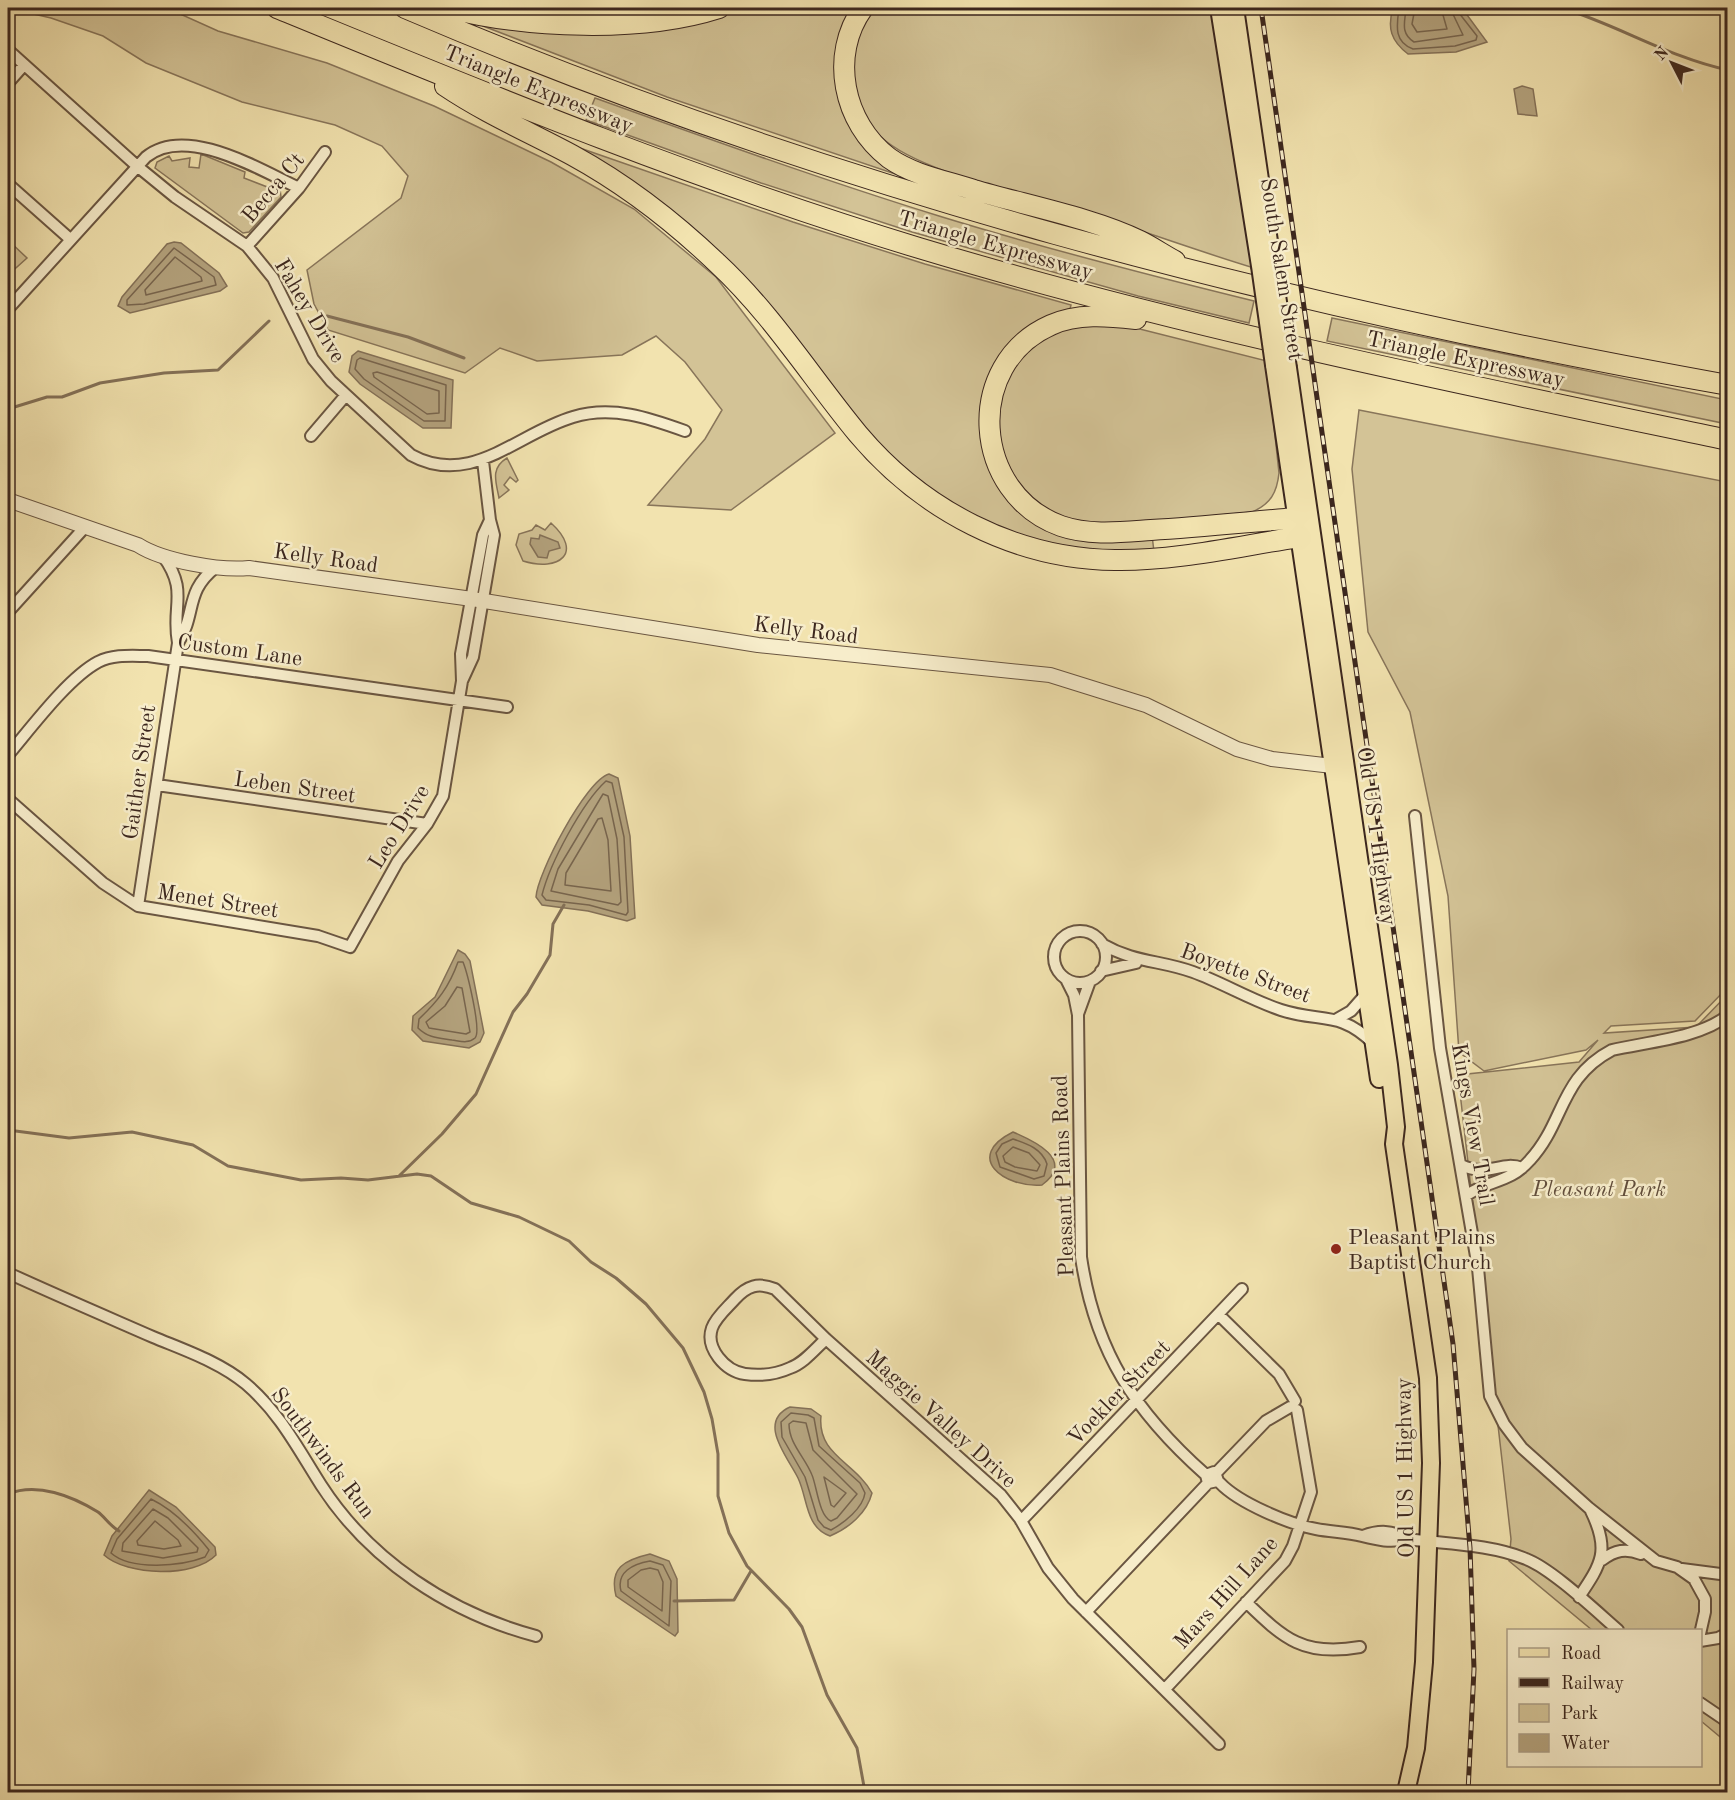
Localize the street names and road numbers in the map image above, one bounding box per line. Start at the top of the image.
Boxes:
street label: Triangle Expressway [440,42,636,138]
street label: Becca Ct [238,149,309,228]
street label: South Salem Street [1256,176,1306,362]
street label: Triangle Expressway [895,207,1096,284]
street label: Fahey Drive [270,255,349,367]
street label: Triangle Expressway [1364,328,1567,392]
street label: Kelly Road [272,541,379,577]
street label: Kelly Road [752,614,859,648]
street label: Custom Lane [176,631,304,671]
street label: Gaither Street [120,703,160,841]
street label: Old US 1 Highway [1353,745,1400,928]
street label: Leben Street [232,769,357,807]
street label: Leo Drive [365,781,434,873]
street label: Menet Street [155,882,280,922]
street label: Boyette Street [1177,940,1313,1008]
street label: Kings View Trail [1447,1041,1497,1207]
street label: Pleasant Plains Road [1049,1074,1079,1277]
street label: Voekler Street [1064,1337,1175,1450]
street label: Maggie Valley Drive [861,1346,1020,1493]
street label: Old US 1 Highway [1393,1377,1419,1558]
street label: Southwinds Run [266,1384,379,1523]
street label: Mars Hill Lane [1170,1533,1282,1654]

